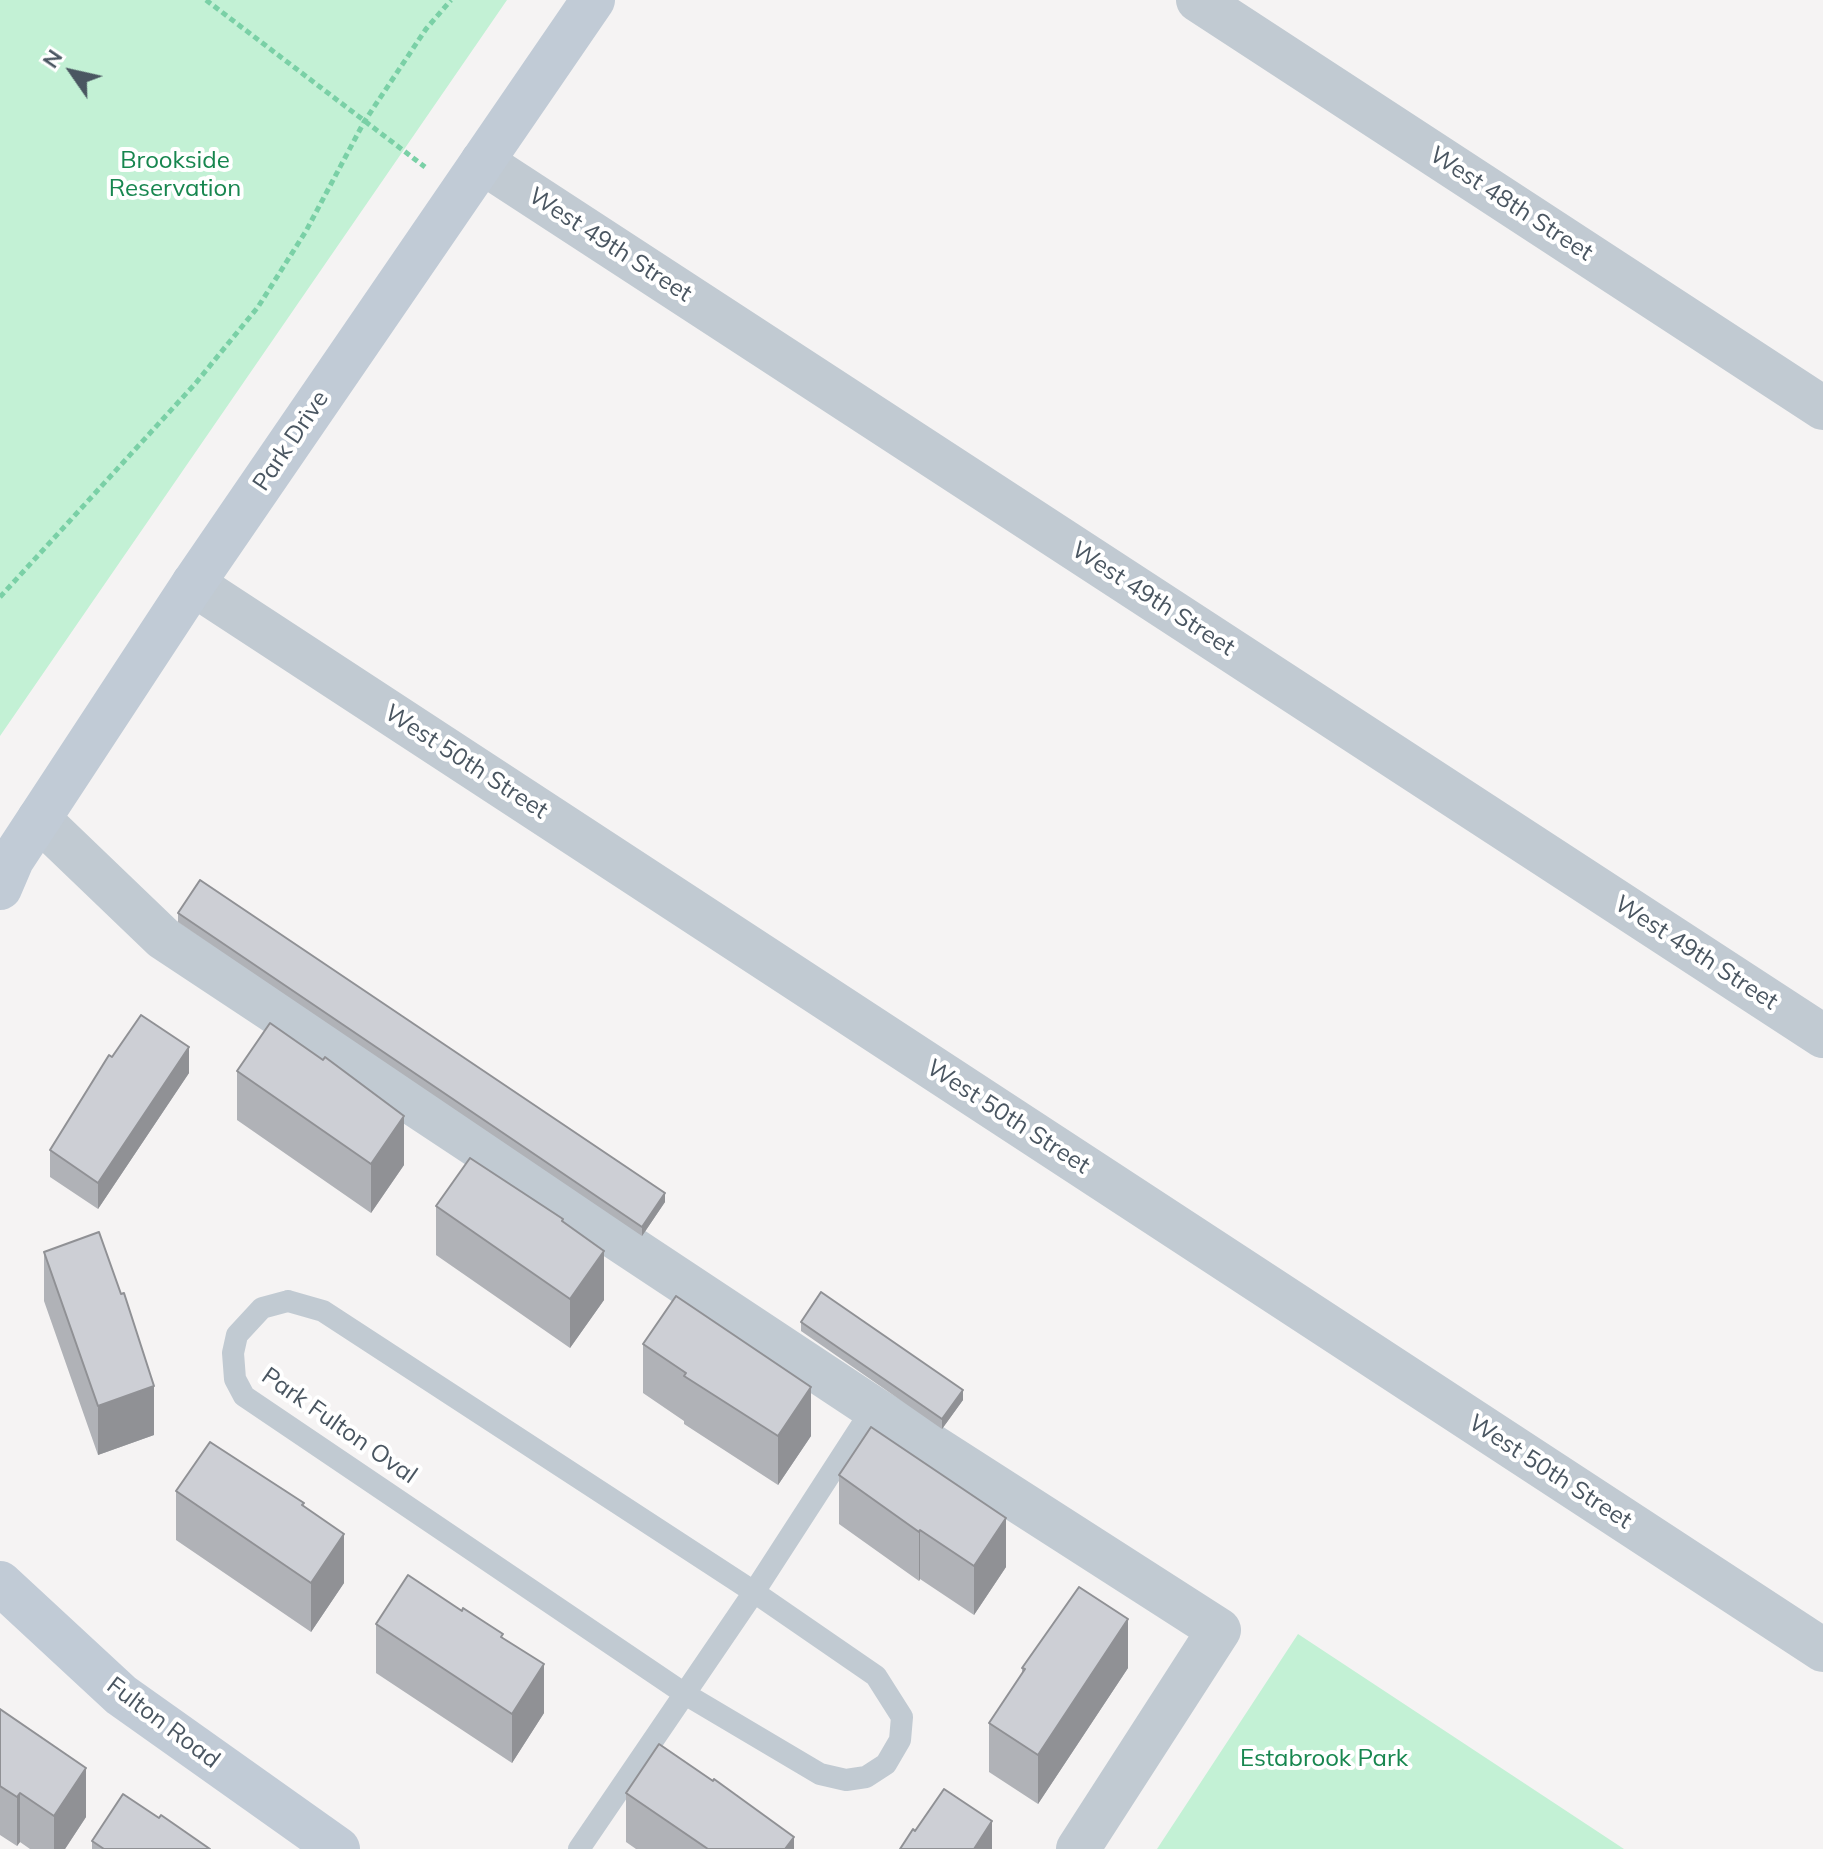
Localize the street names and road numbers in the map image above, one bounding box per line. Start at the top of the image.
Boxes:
street label: West 48th Street [1424,141,1598,267]
street label: West 49th Street [523,182,697,308]
street label: Park Drive [247,385,335,497]
street label: West 49th Street [1066,536,1240,662]
street label: West 50th Street [379,699,553,825]
street label: West 49th Street [1609,890,1783,1016]
street label: West 50th Street [921,1054,1095,1180]
street label: Park Fulton Oval [256,1362,422,1490]
street label: West 50th Street [1463,1409,1637,1535]
street label: Fulton Road [101,1671,225,1775]

